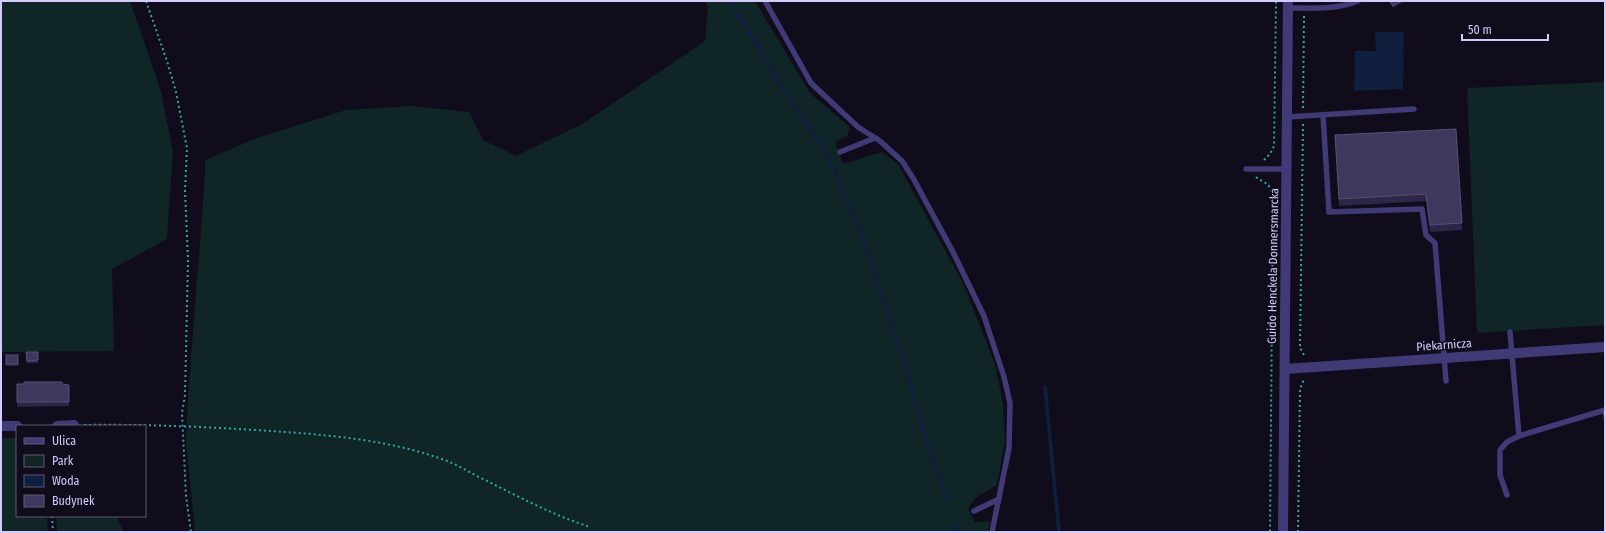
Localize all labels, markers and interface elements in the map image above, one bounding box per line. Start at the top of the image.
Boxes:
scale bar [1462,16,1548,42]
text: 50 m [1468,23,1492,37]
street label: Guido Henckela Donnersmarcka [1265,188,1281,344]
street label: Piekarnicza [1416,336,1472,354]
legend [16,425,146,517]
text: Ulica [52,434,76,448]
text: Park [52,454,74,468]
text: Woda [52,474,80,488]
text: Budynek [52,494,95,508]

